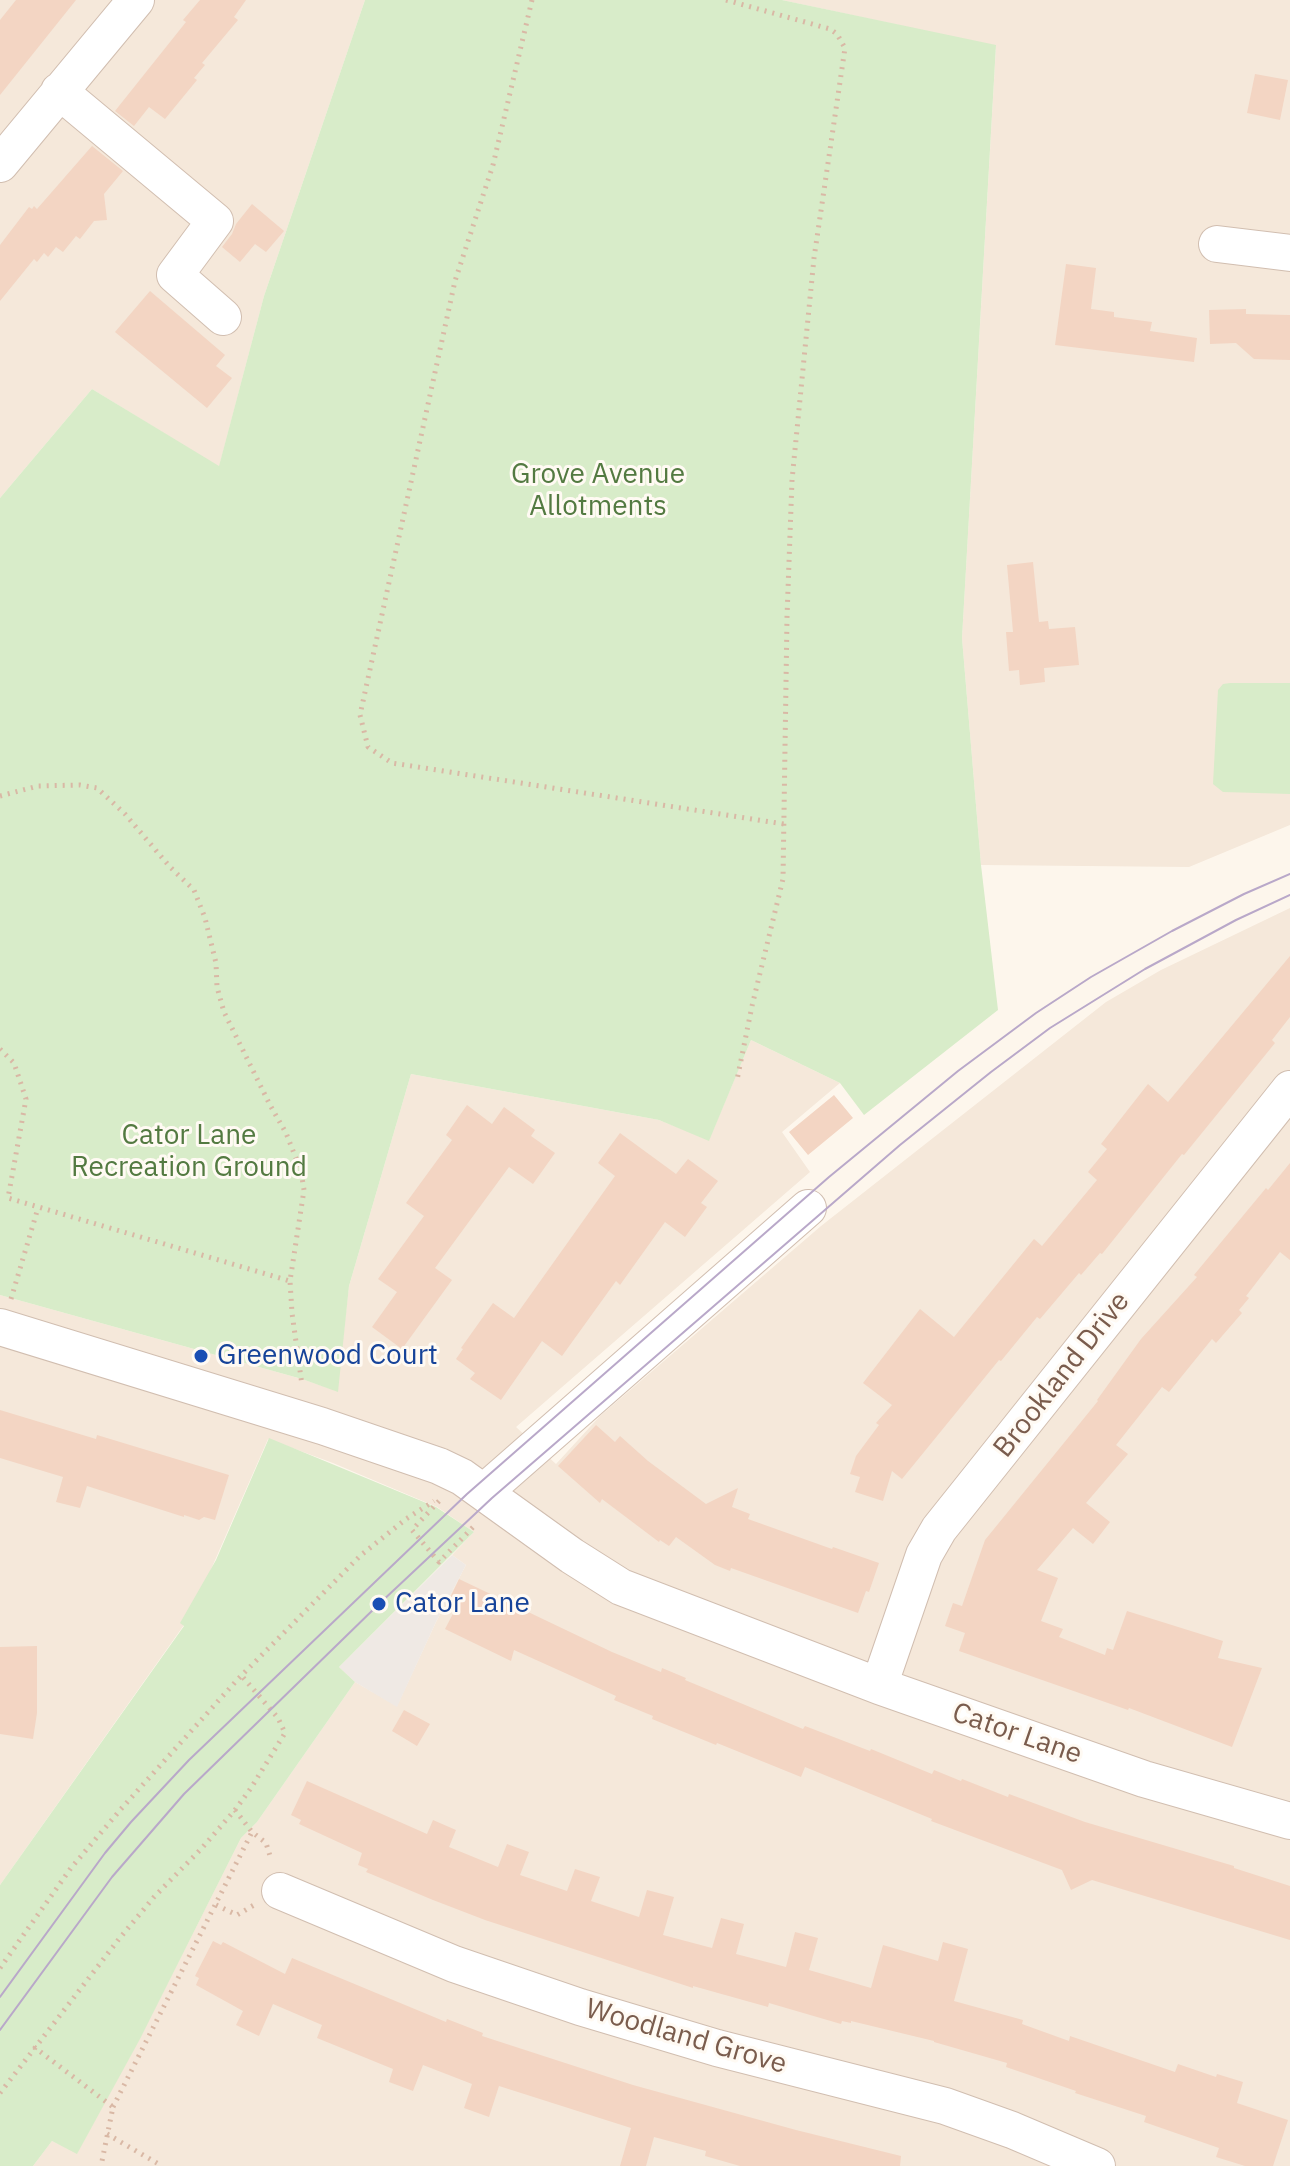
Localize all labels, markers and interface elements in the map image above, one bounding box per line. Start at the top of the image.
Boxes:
park label: Grove Avenue Allotments [511,458,685,524]
park label: Cator Lane Recreation Ground [71,1119,307,1185]
street label: Brookland Drive [987,1286,1137,1464]
place label: Greenwood Court [217,1339,438,1373]
marker: Greenwood Court [192,1347,210,1365]
place label: Cator Lane [395,1587,530,1621]
marker: Cator Lane [370,1595,388,1613]
street label: Cator Lane [948,1696,1086,1772]
street label: Woodland Grove [582,1992,790,2082]

